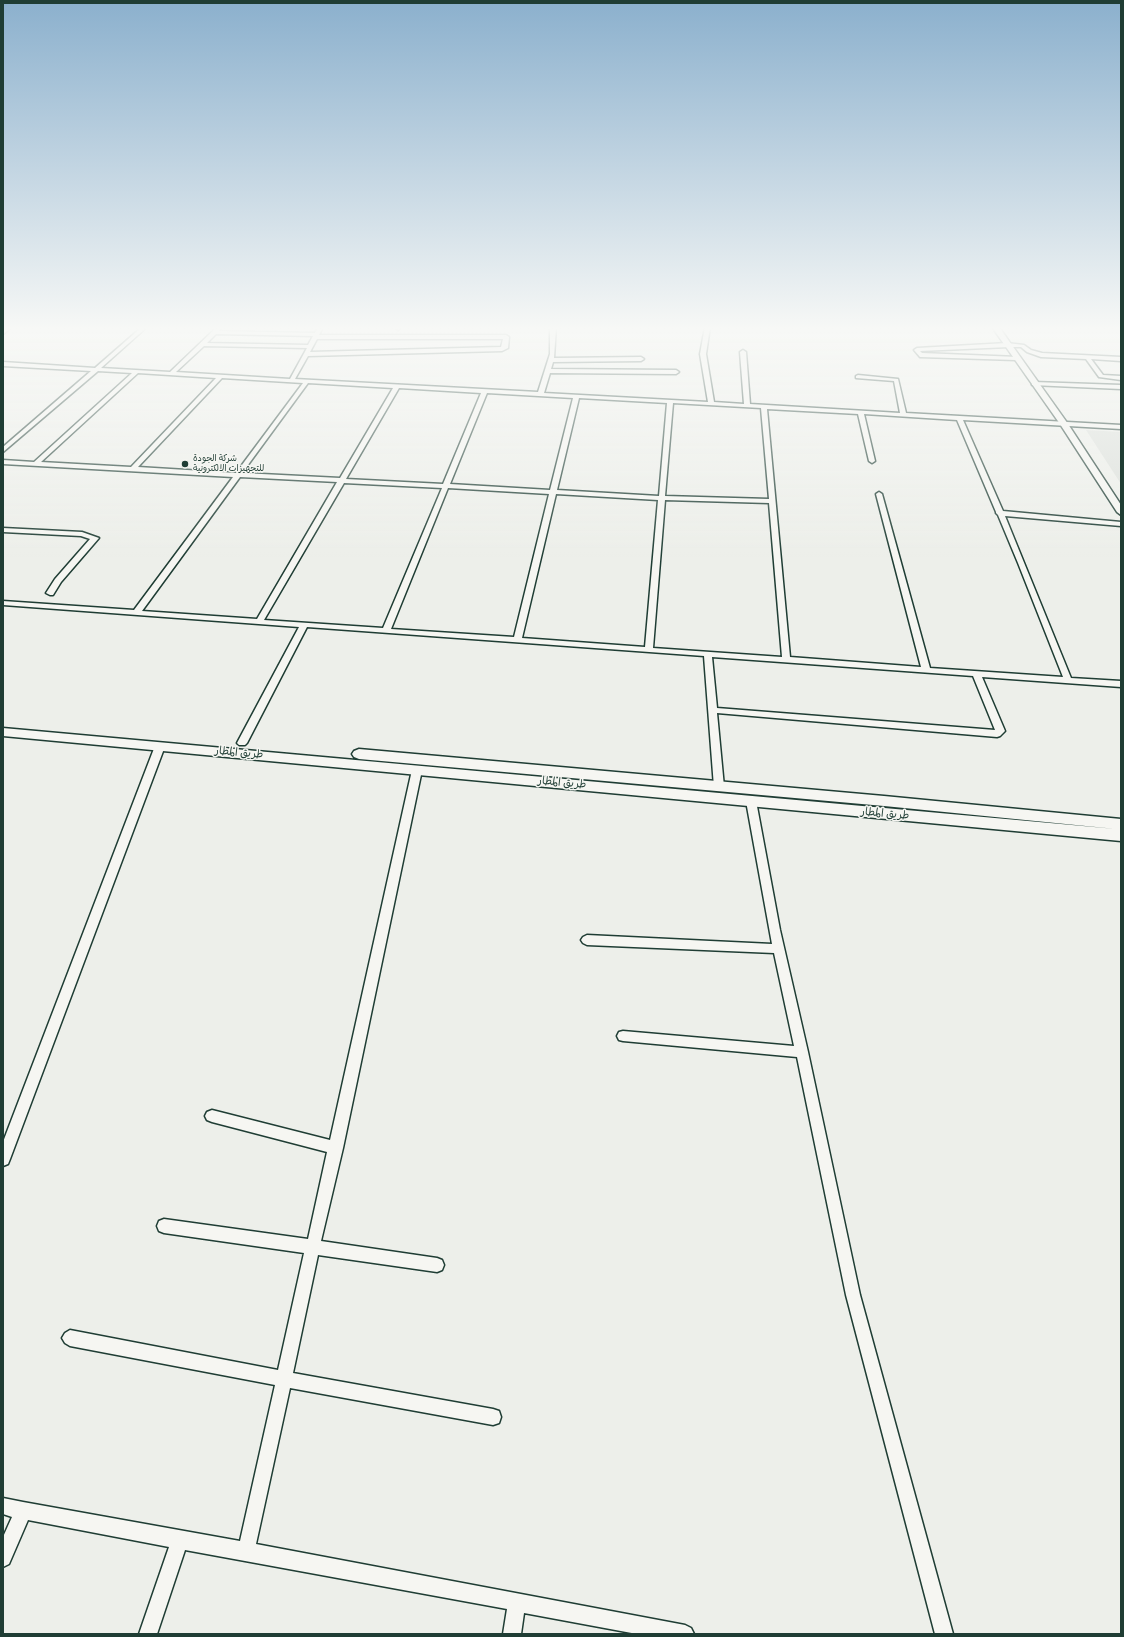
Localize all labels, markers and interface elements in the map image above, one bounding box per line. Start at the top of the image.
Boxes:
place label: شركة الجودة للتجهيزات الالكترونية [193,454,264,475]
marker: شركة الجودة للتجهيزات الالكترونية [180,459,190,469]
street label: طريق المطار [214,744,264,762]
street label: طريق المطار [537,774,587,792]
street label: طريق المطار [860,805,910,823]

